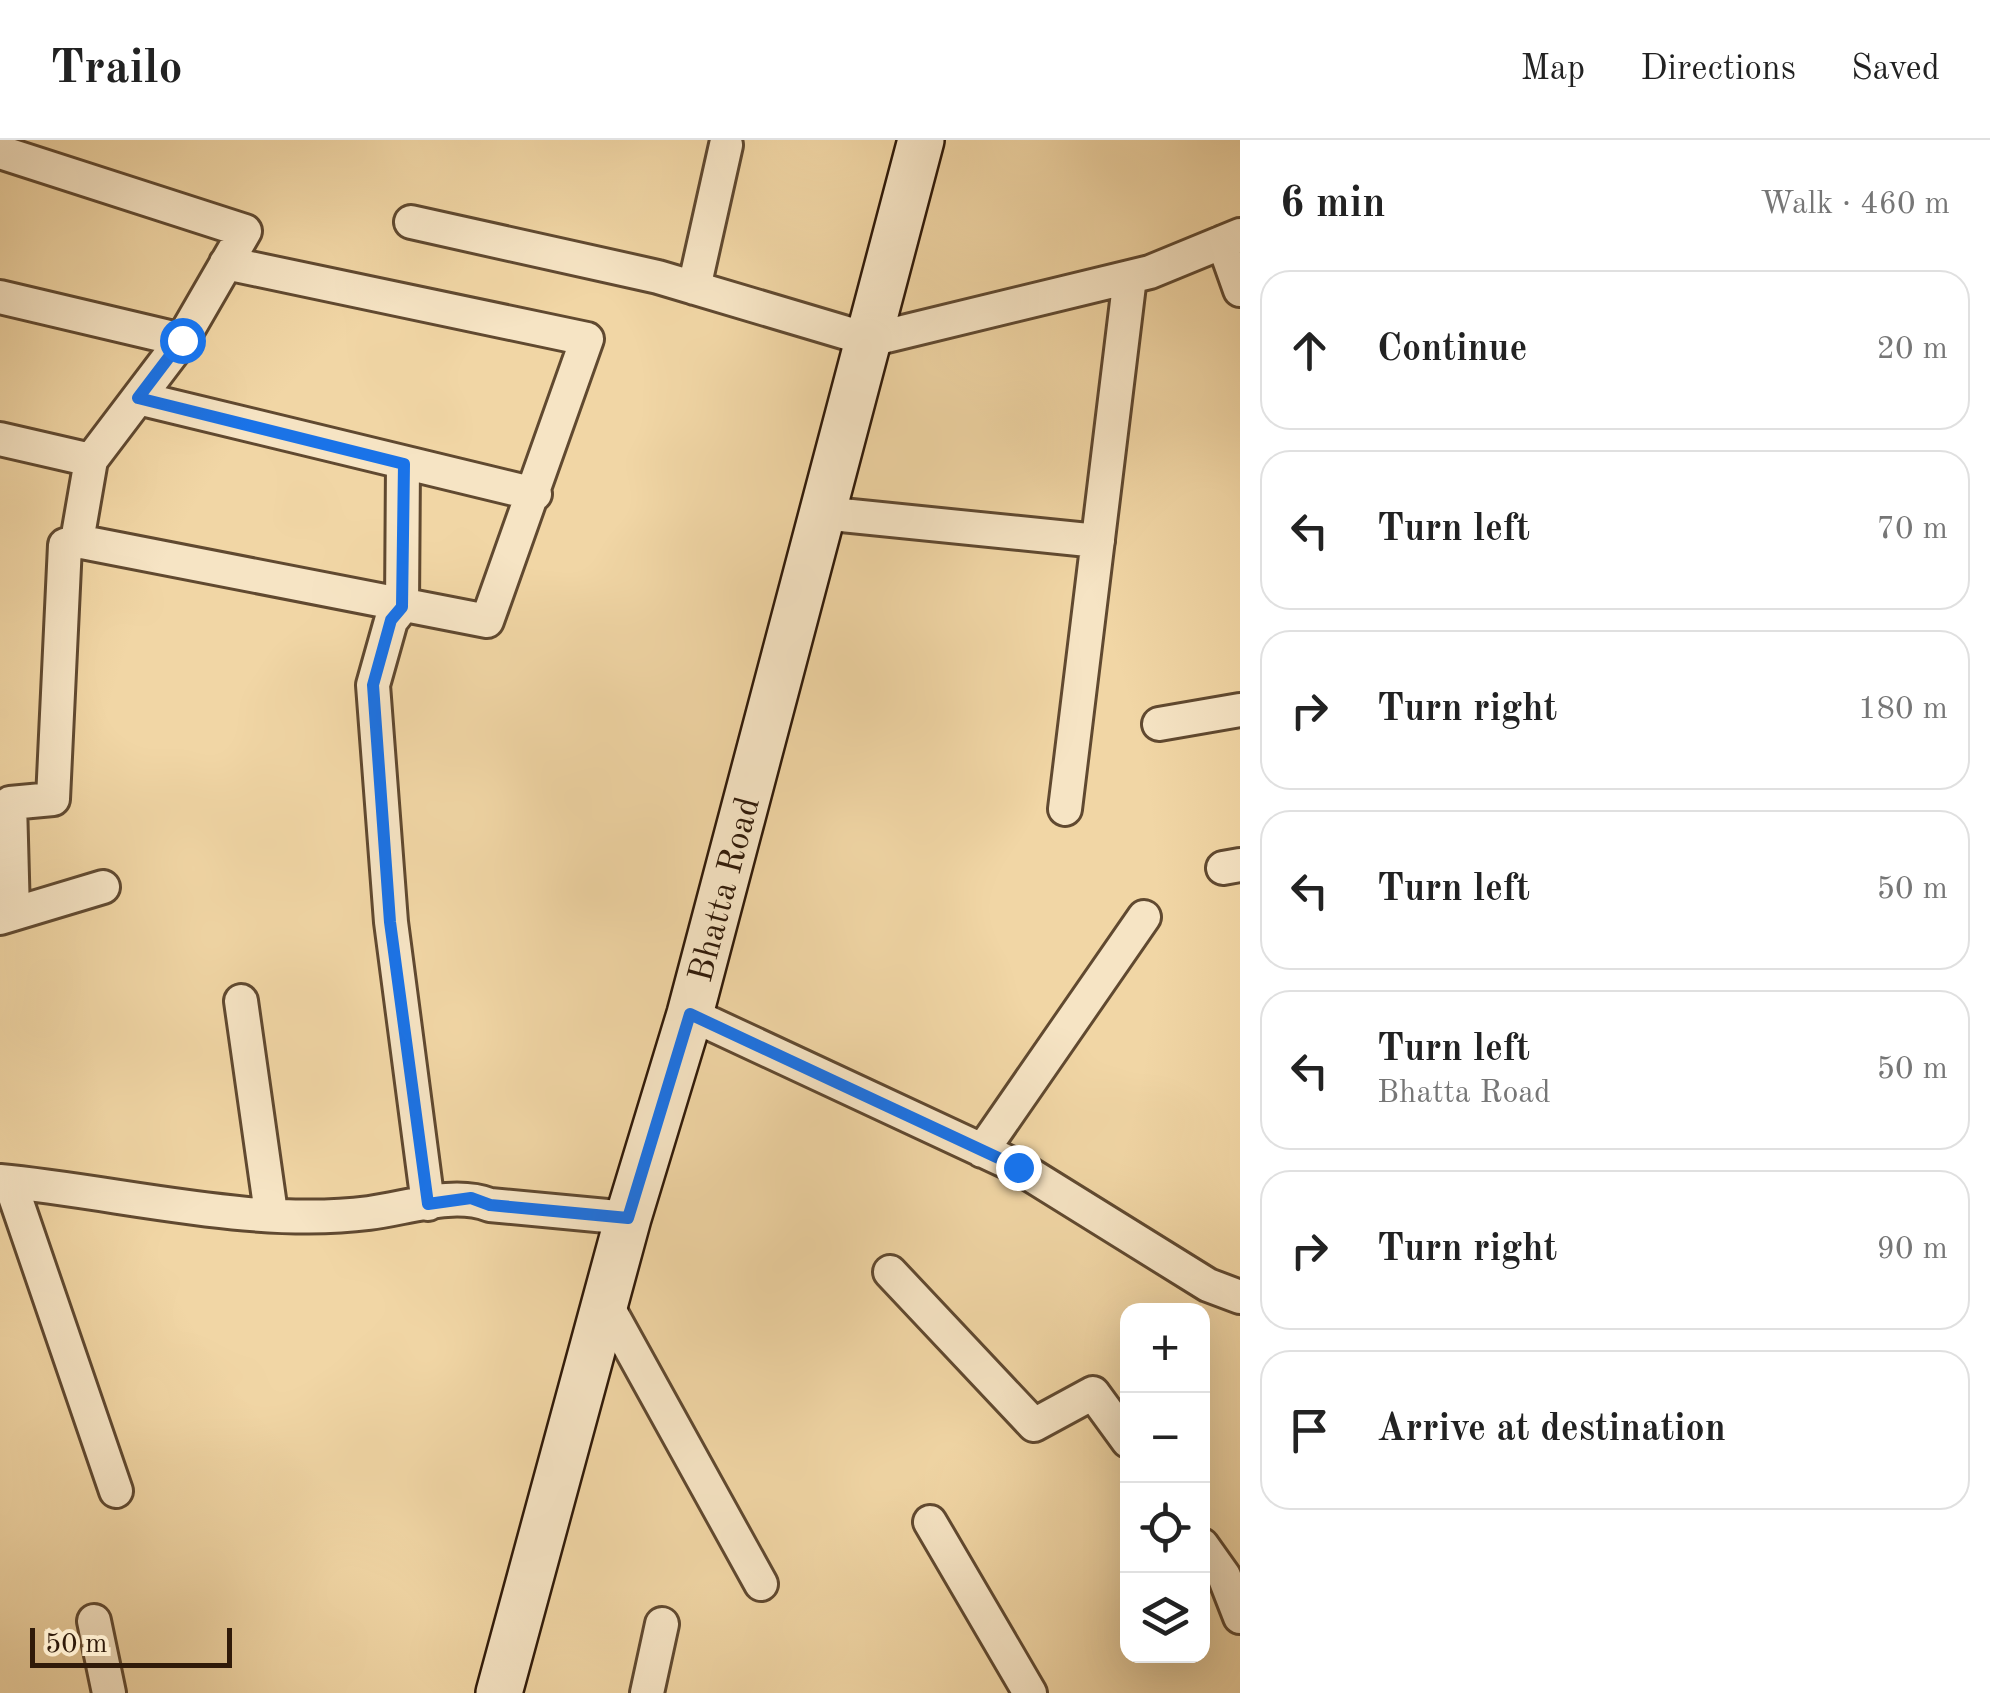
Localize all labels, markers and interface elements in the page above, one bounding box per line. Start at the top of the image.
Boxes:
text: Trailo [50,45,183,93]
text: Map [1520,52,1585,87]
text: Directions [1640,52,1796,87]
text: Saved [1851,52,1940,87]
text: 6 min [1280,184,1386,226]
text: Walk · 460 m [1760,189,1950,221]
route start [160,318,206,364]
icon: ahead [1282,323,1337,378]
text: Continue [1377,331,1527,369]
text: 20 m [1877,334,1948,366]
icon: left [1282,503,1337,558]
text: Turn left [1377,511,1530,549]
text: 70 m [1877,514,1948,546]
icon: right [1282,683,1337,738]
text: Turn right [1377,691,1557,729]
text: 180 m [1858,694,1948,726]
street label: Bhatta Road [684,793,767,986]
icon: left [1282,863,1337,918]
text: Turn left [1377,871,1530,909]
text: 50 m [1877,874,1948,906]
text: Turn left [1377,1031,1530,1069]
icon: left [1282,1043,1337,1098]
text: 50 m [1877,1054,1948,1086]
text: Bhatta Road [1377,1078,1551,1110]
route end [996,1145,1042,1191]
icon: right [1282,1223,1337,1278]
text: Turn right [1377,1231,1557,1269]
text: 90 m [1877,1234,1948,1266]
map controls [1120,1303,1210,1663]
button: + [1120,1303,1210,1393]
button: − [1120,1393,1210,1483]
icon: arrive [1282,1403,1337,1458]
text: Arrive at destination [1377,1411,1726,1449]
button: locate [1120,1483,1210,1573]
button: layers [1120,1573,1210,1663]
scale bar [30,1623,232,1668]
text: 50 m [45,1631,108,1659]

